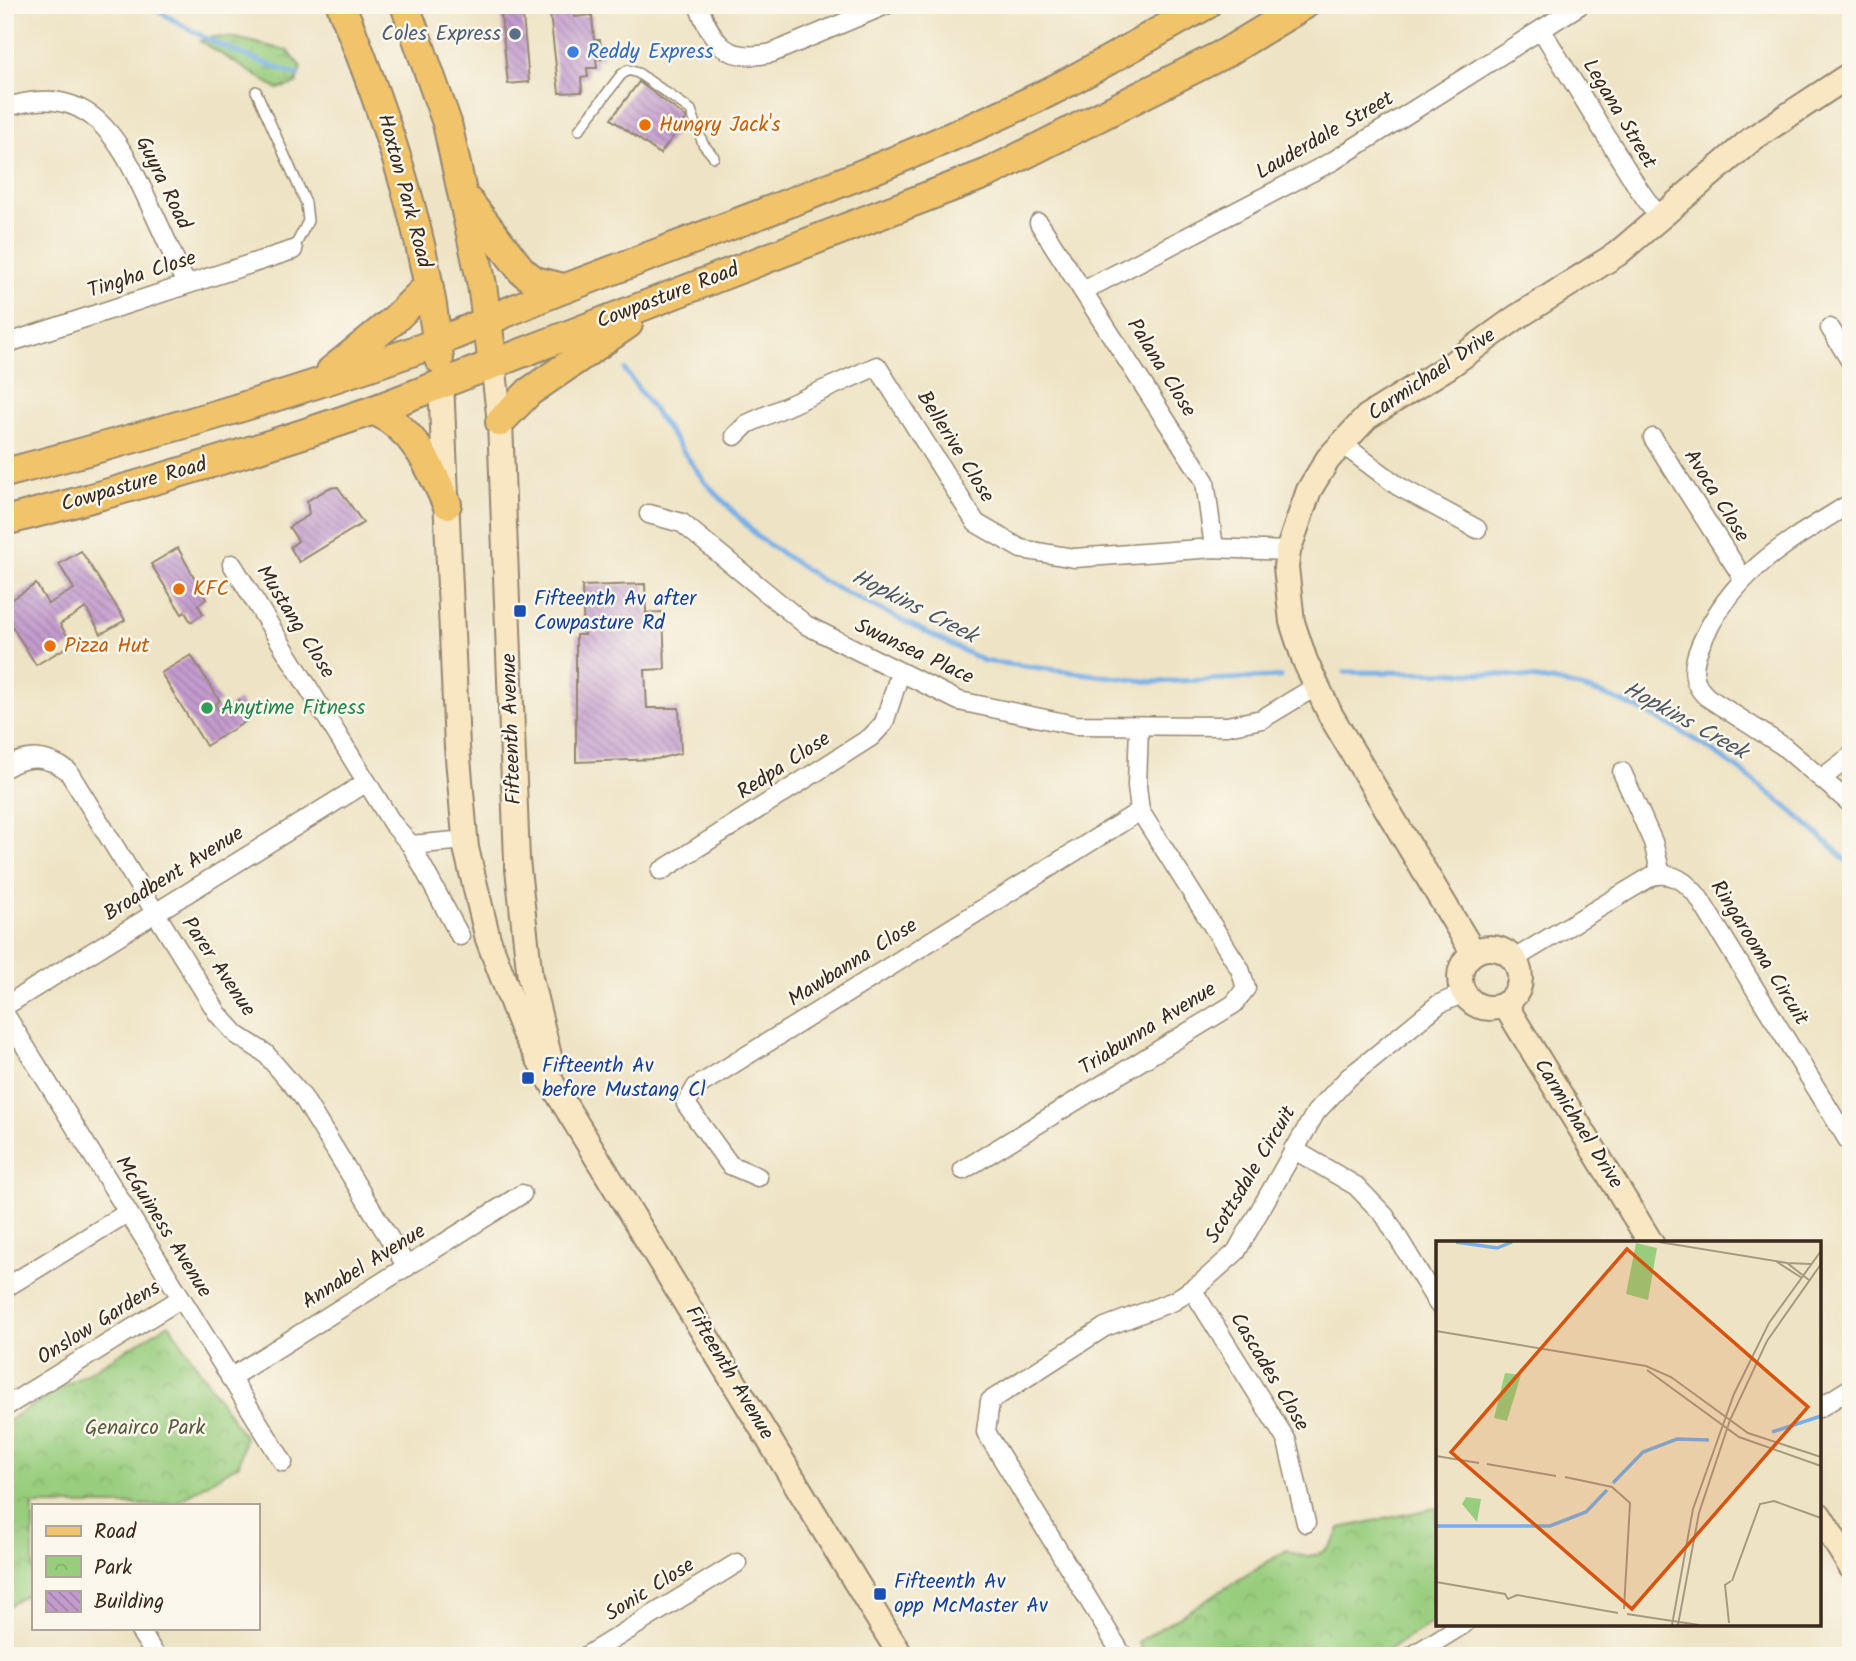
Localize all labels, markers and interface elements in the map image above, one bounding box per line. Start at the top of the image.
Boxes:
place label: Coles Express [381,18,501,51]
marker: Coles Express [507,26,523,42]
place label: Reddy Express [587,36,714,69]
marker: Reddy Express [565,44,581,60]
street label: Legana Street [1573,53,1665,176]
street label: Lauderdale Street [1250,83,1401,189]
place label: Hungry Jack's [659,109,780,142]
street label: Hoxton Park Road [368,110,441,272]
marker: Hungry Jack's [637,117,653,133]
street label: Guyra Road [126,131,200,236]
street label: Tingha Close [83,242,201,308]
street label: Cowpasture Road [592,253,745,338]
street label: Palana Close [1118,312,1205,424]
street label: Carmichael Drive [1361,320,1503,430]
street label: Bellerive Close [907,384,1003,510]
street label: Avoca Close [1674,443,1758,549]
street label: Cowpasture Road [57,448,211,522]
street label: Mustang Close [247,559,343,686]
water label: Hopkins Creek [845,560,986,656]
place label: KFC [193,573,229,606]
marker: KFC [171,581,187,597]
place label: Fifteenth Av after Cowpasture Rd [534,583,697,640]
marker: Fifteenth Av after Cowpasture Rd [512,603,528,619]
street label: Swansea Place [849,610,980,694]
place label: Pizza Hut [64,630,150,663]
marker: Pizza Hut [42,638,58,654]
street label: Fifteenth Avenue [493,652,531,805]
water label: Hopkins Creek [1616,672,1757,772]
place label: Anytime Fitness [221,692,365,725]
marker: Anytime Fitness [199,700,215,716]
street label: Redpa Close [731,723,838,809]
street label: Broadbent Avenue [97,817,251,930]
street label: Ringarooma Circuit [1701,874,1818,1033]
street label: Parer Avenue [172,910,264,1024]
street label: Mawbanna Close [782,910,925,1016]
street label: Triabunna Avenue [1073,973,1224,1084]
place label: Fifteenth Av before Mustang Cl [542,1050,706,1107]
street label: Carmichael Drive [1525,1052,1632,1196]
marker: Fifteenth Av before Mustang Cl [520,1070,536,1086]
street label: Scottsdale Circuit [1197,1099,1306,1250]
street label: McGuiness Avenue [106,1149,220,1305]
street label: Annabel Avenue [296,1215,433,1318]
inset map [1436,1241,1821,1626]
street label: Onslow Gardens [31,1272,167,1374]
street label: Fifteenth Avenue [676,1299,782,1447]
street label: Cascades Close [1220,1306,1318,1438]
park label: Genairco Park [85,1412,205,1445]
legend [32,1504,259,1630]
text: Road [94,1516,137,1549]
street label: Sonic Close [599,1549,702,1631]
text: Park [94,1552,132,1585]
place label: Fifteenth Av opp McMaster Av [894,1566,1048,1623]
text: Building [94,1586,164,1619]
marker: Fifteenth Av opp McMaster Av [872,1586,888,1602]

